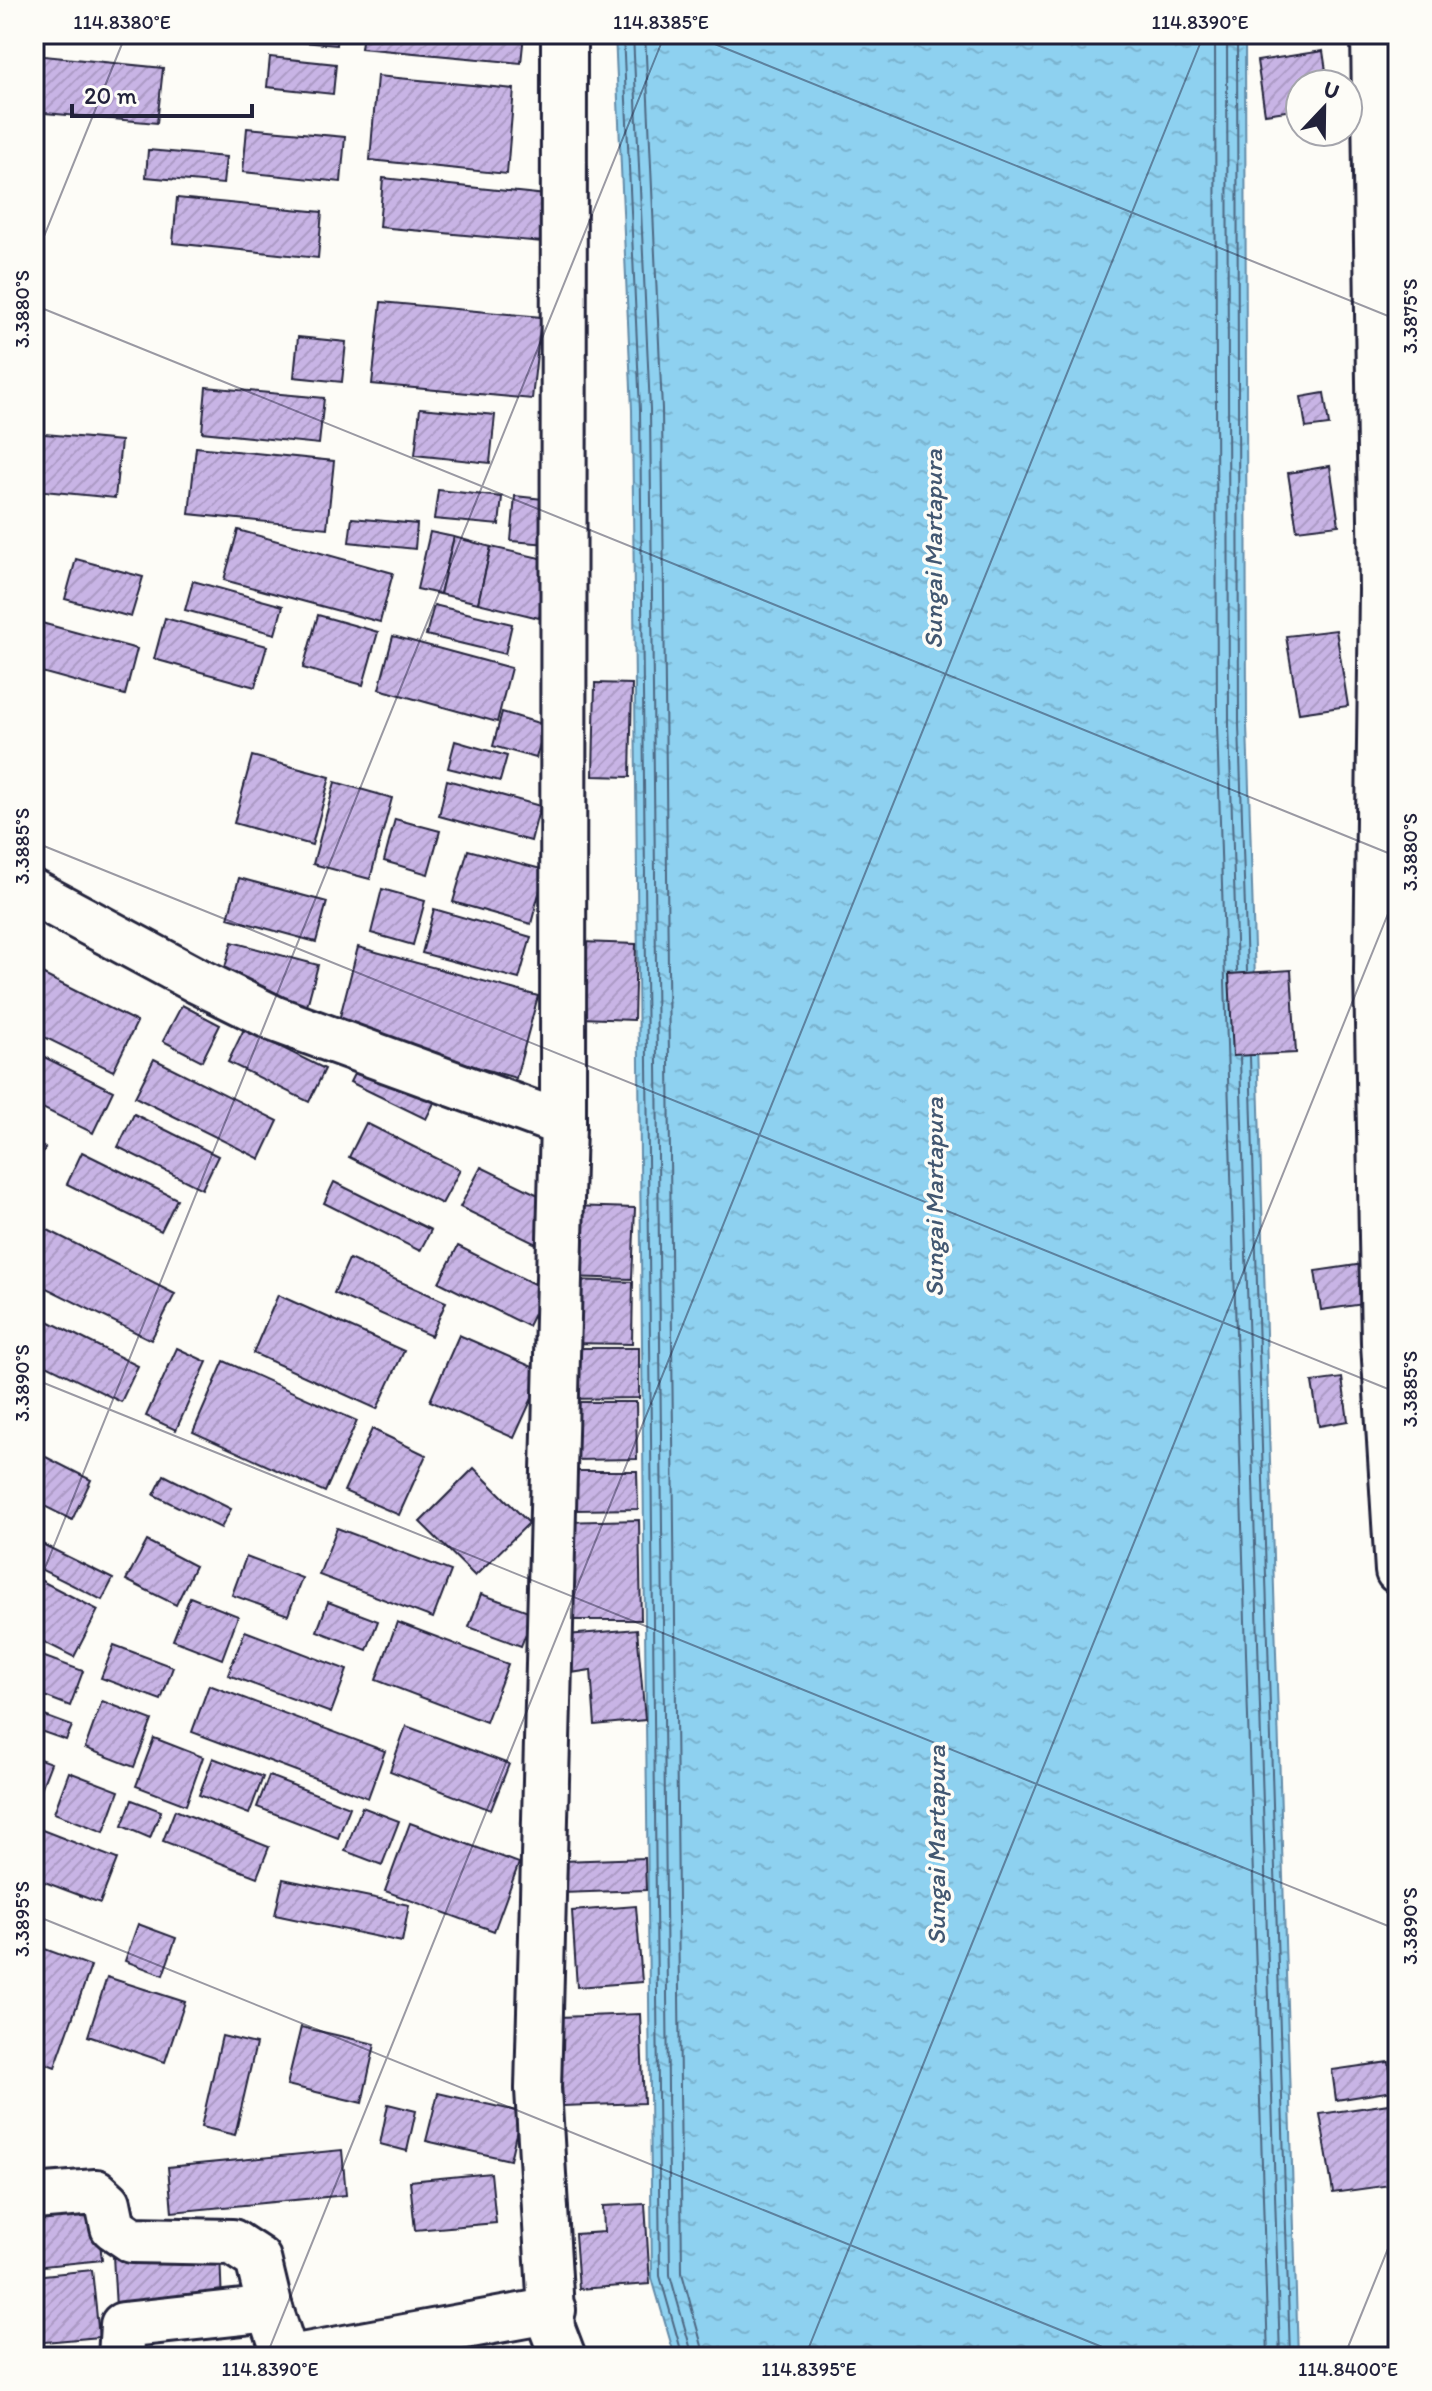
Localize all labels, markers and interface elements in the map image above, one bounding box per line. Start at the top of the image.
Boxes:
text: 114.8380°E [73,10,171,34]
text: 114.8385°E [613,10,709,34]
text: 114.8390°E [1151,10,1249,34]
scale bar [72,68,252,118]
north arrow [1284,68,1364,148]
text: U [1319,75,1343,105]
text: 20 m [84,81,137,110]
text: 3.3880°S [10,270,34,348]
text: 3.3875°S [1398,278,1422,354]
water label: Sungai Martapura [917,448,949,649]
text: 3.3885°S [10,808,34,884]
text: 3.3880°S [1398,813,1422,891]
water label: Sungai Martapura [918,1096,950,1297]
text: 3.3890°S [10,1344,34,1422]
text: 3.3885°S [1398,1351,1422,1427]
water label: Sungai Martapura [920,1744,952,1945]
text: 3.3895°S [10,1881,34,1957]
text: 3.3890°S [1398,1887,1422,1965]
text: 114.8390°E [221,2357,319,2381]
text: 114.8395°E [761,2357,857,2381]
text: 114.8400°E [1298,2357,1398,2381]

